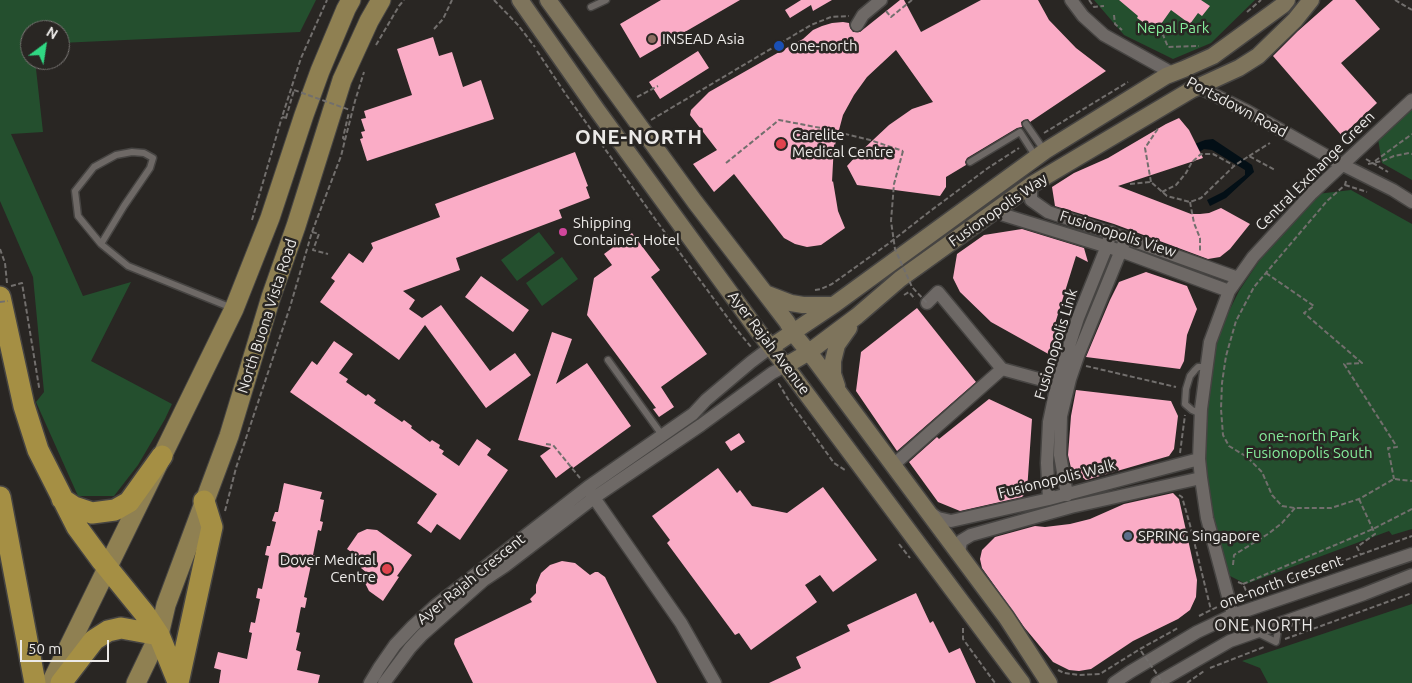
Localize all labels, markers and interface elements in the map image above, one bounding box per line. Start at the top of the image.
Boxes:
park label: Nepal Park [1137,19,1209,37]
north arrow [20,20,70,70]
text: N [44,23,61,43]
place label: INSEAD Asia [662,30,745,48]
marker: INSEAD Asia [646,33,658,45]
place label: one-north [790,37,857,55]
marker: one-north [772,39,786,53]
street label: Portsdown Road [1184,73,1290,141]
street label: Central Exchange Green [1252,108,1378,234]
district label: ONE-NORTH [574,125,704,149]
place label: Carelite Medical Centre [792,126,894,161]
marker: Carelite Medical Centre [774,137,788,151]
street label: Fusionopolis Way [945,169,1051,251]
street label: Fusionopolis View [1058,207,1178,261]
place label: Shipping Container Hotel [573,214,680,249]
marker: Shipping Container Hotel [557,226,569,238]
street label: North Buona Vista Road [234,236,300,396]
street label: Fusionopolis Link [1031,286,1081,402]
street label: Ayer Rajah Avenue [724,288,814,398]
park label: one-north Park Fusionopolis South [1245,427,1373,462]
street label: Fusionopolis Walk [996,456,1118,502]
place label: SPRING Singapore [1138,527,1260,545]
street label: Ayer Rajah Crescent [413,530,529,628]
marker: SPRING Singapore [1122,530,1134,542]
place label: Dover Medical Centre [280,551,376,586]
street label: one-north Crescent [1217,551,1345,613]
marker: Dover Medical Centre [380,562,394,576]
district label: ONE NORTH [1213,616,1315,636]
scale bar [22,630,111,662]
text: 50 m [28,640,61,657]

